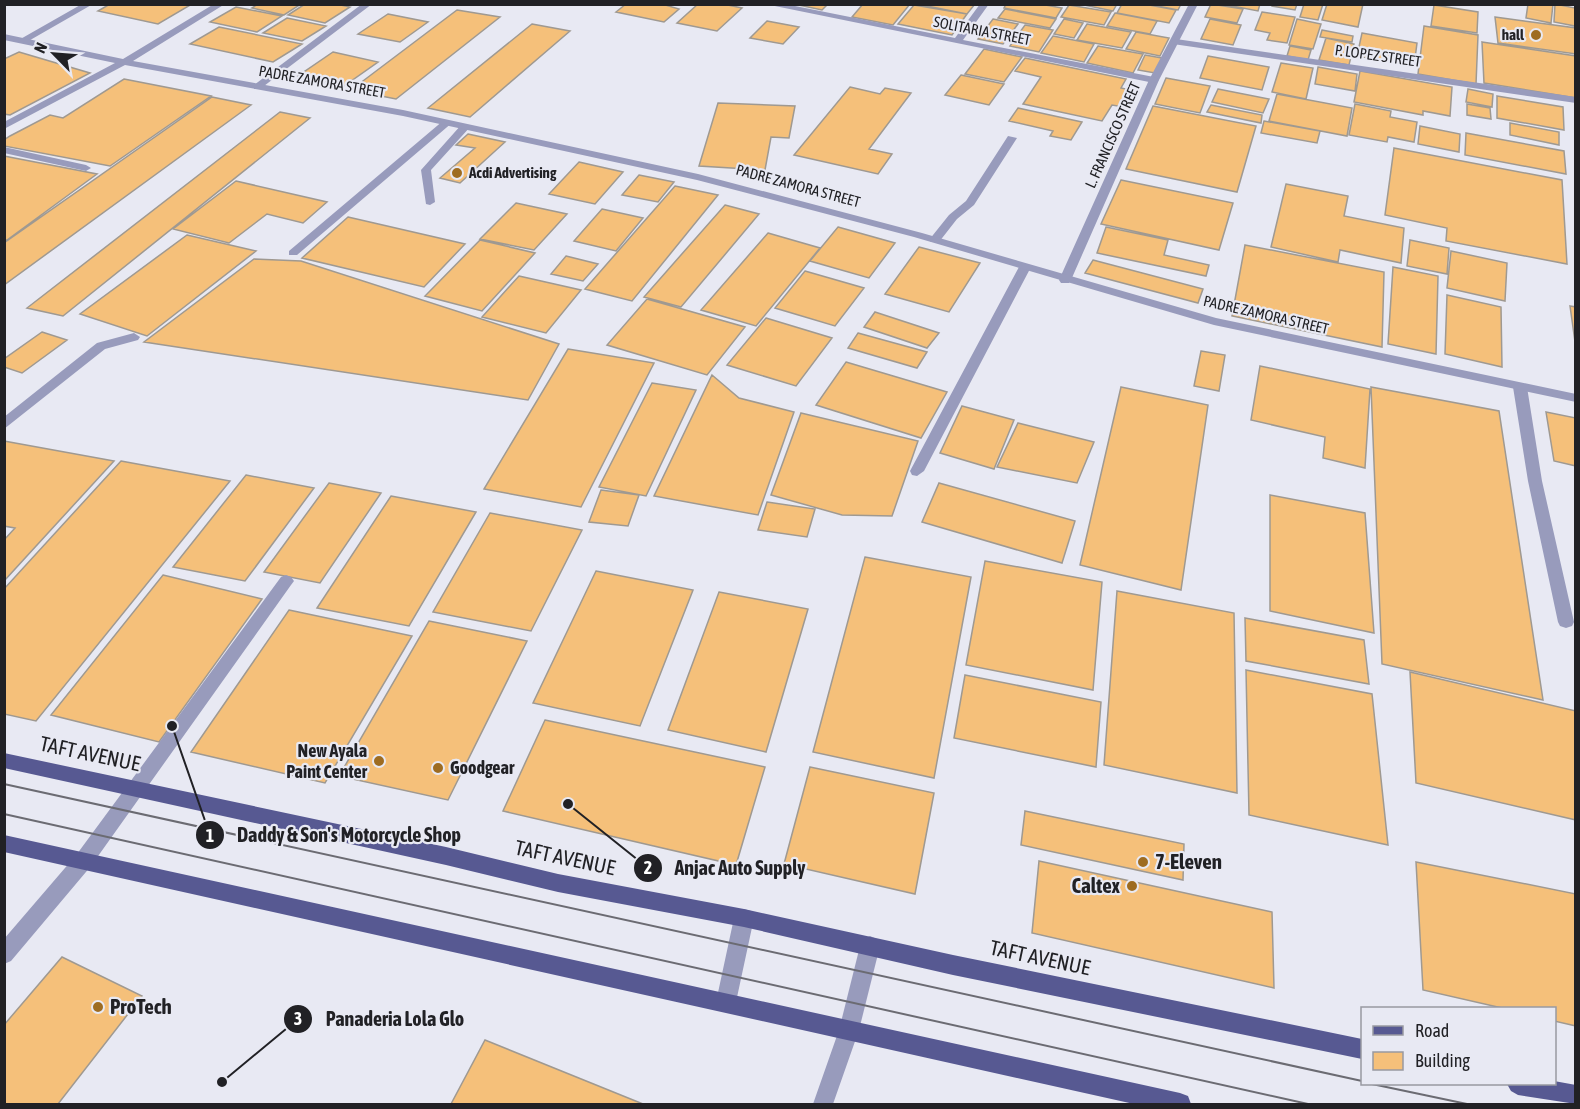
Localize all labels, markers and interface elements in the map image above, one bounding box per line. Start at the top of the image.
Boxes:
street label: SOLITARIA STREET [932,13,1032,48]
north arrow [24,24,84,84]
place label: hall [1502,26,1525,43]
marker: hall [1529,28,1543,42]
text: N [30,40,51,56]
street label: P. LOPEZ STREET [1334,41,1423,70]
street label: PADRE ZAMORA STREET [258,62,387,101]
street label: L. FRANCISCO STREET [1082,79,1144,190]
street label: PADRE ZAMORA STREET [734,161,863,210]
place label: Acdi Advertising [468,164,557,181]
marker: Acdi Advertising [450,166,464,180]
street label: PADRE ZAMORA STREET [1202,292,1331,337]
street label: TAFT AVENUE [38,731,143,775]
place label: New Ayala Paint Center [286,740,368,782]
marker: New Ayala Paint Center [372,754,386,768]
place label: Goodgear [450,757,515,778]
marker: Goodgear [431,761,445,775]
callout: Daddy & Son's Motorcycle Shop [195,816,473,854]
text: Daddy & Son's Motorcycle Shop [237,823,461,846]
text: 1 [206,825,214,846]
street label: TAFT AVENUE [513,835,618,879]
callout: Anjac Auto Supply [633,849,818,887]
place label: 7-Eleven [1155,849,1222,873]
marker: 7-Eleven [1136,855,1150,869]
text: Anjac Auto Supply [673,856,806,879]
text: 2 [644,857,652,878]
place label: Caltex [1072,873,1121,897]
marker: Caltex [1125,879,1139,893]
street label: TAFT AVENUE [988,935,1093,979]
place label: ProTech [110,994,172,1018]
marker: ProTech [91,1000,105,1014]
callout: Panaderia Lola Glo [283,1000,476,1038]
text: Panaderia Lola Glo [326,1007,464,1030]
legend [1361,1007,1556,1085]
text: 3 [294,1008,302,1029]
text: Road [1415,1020,1449,1041]
text: Building [1415,1050,1470,1071]

